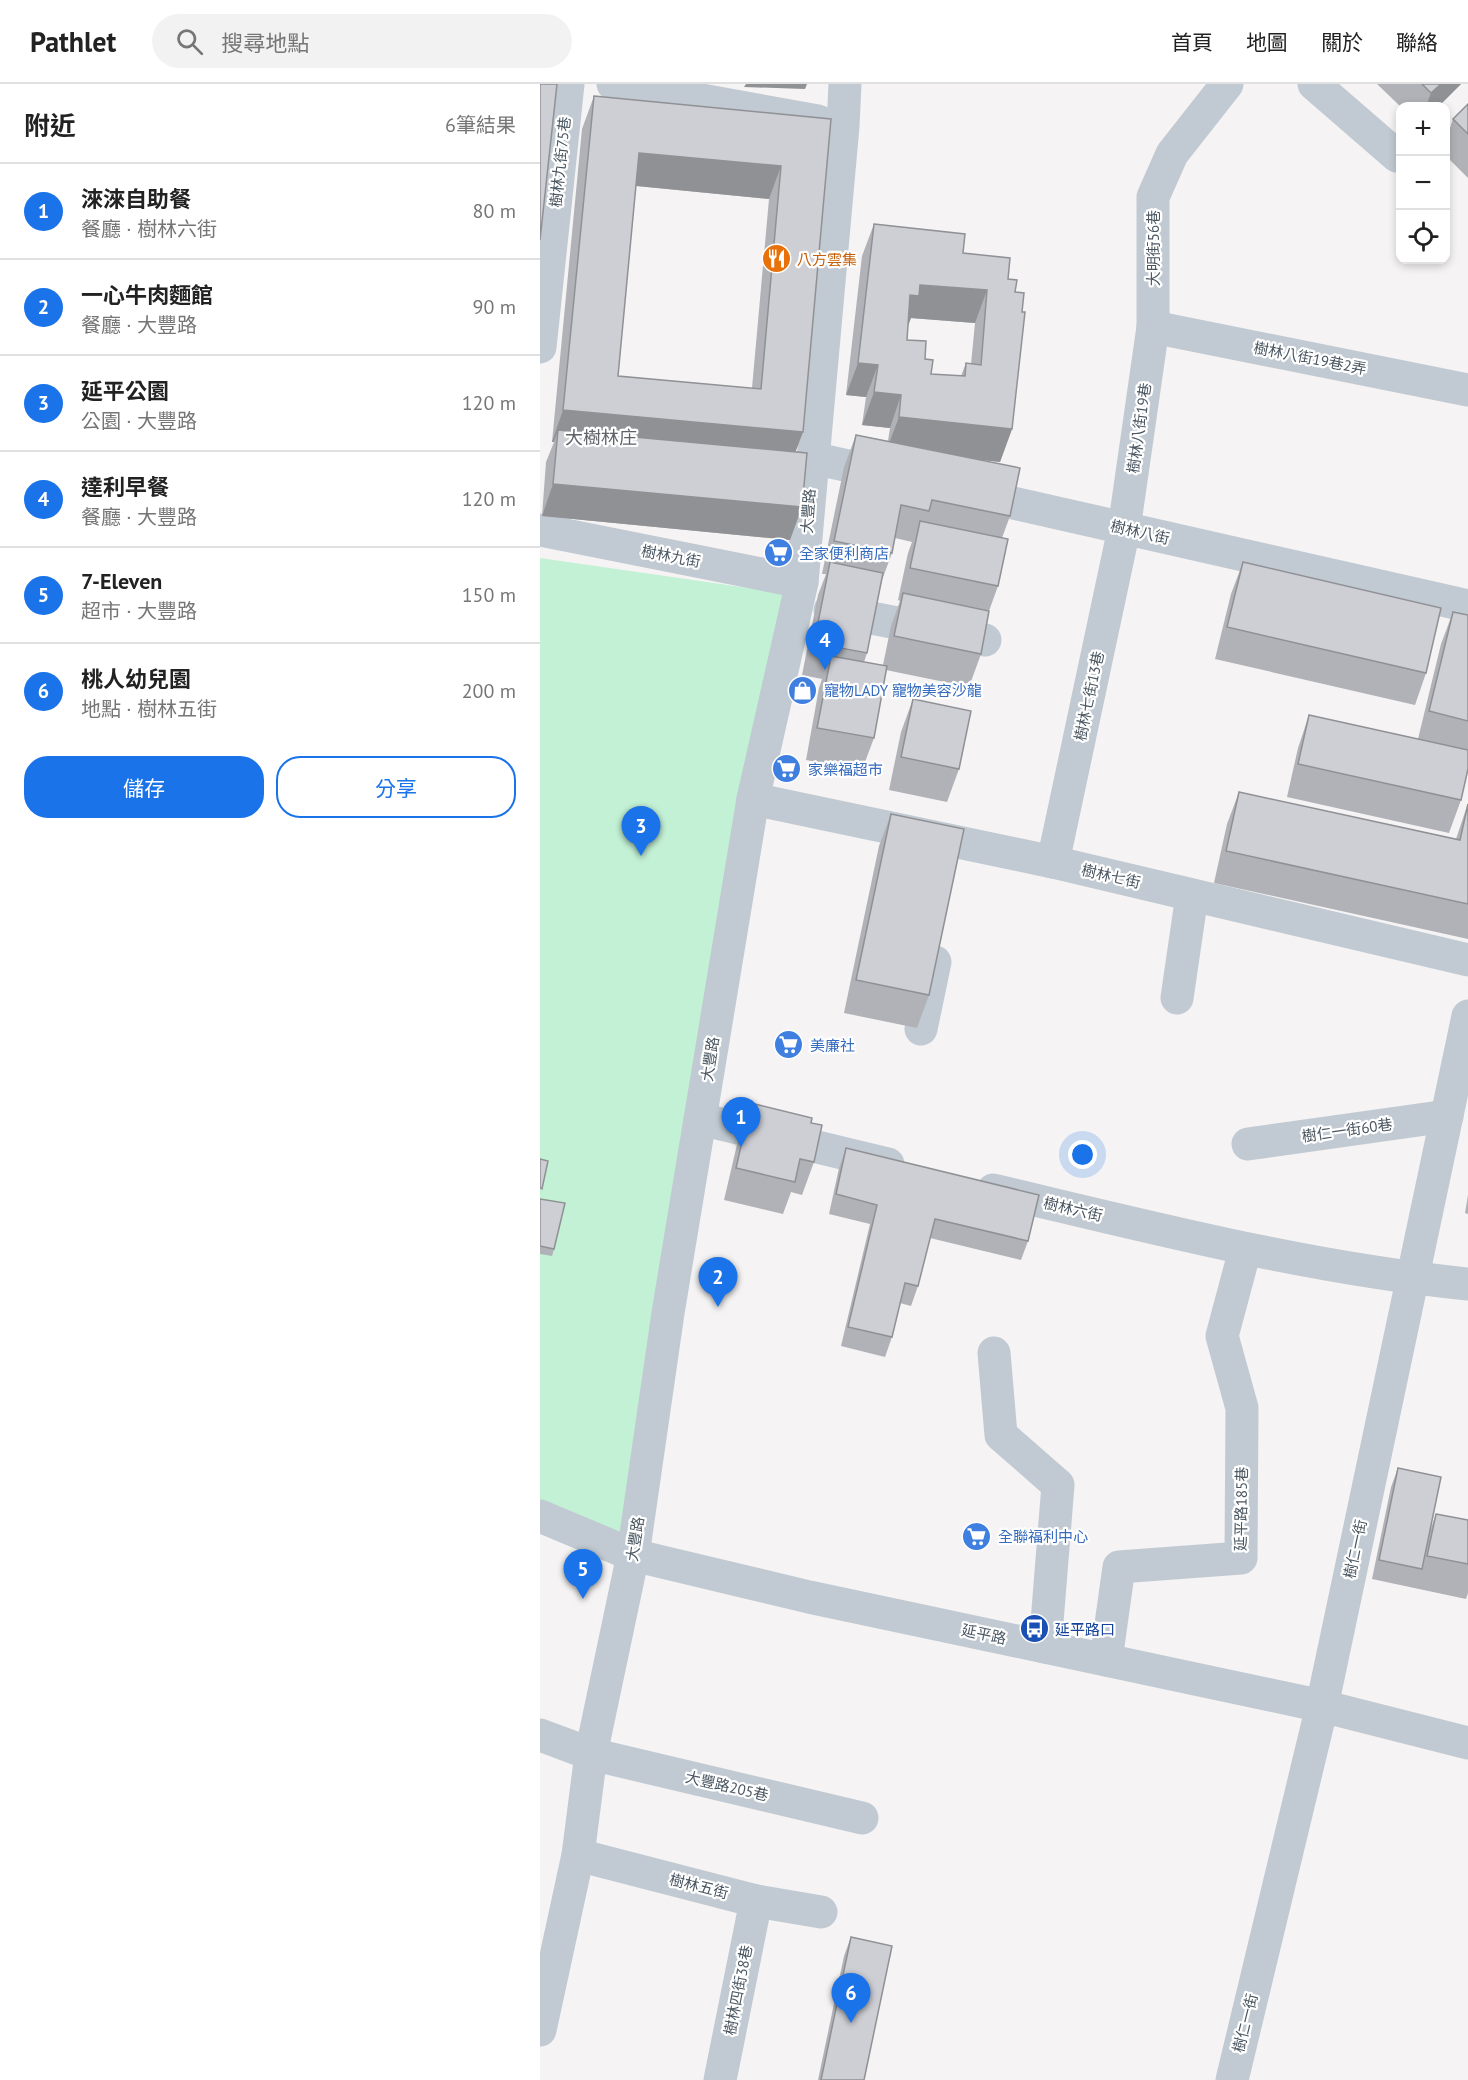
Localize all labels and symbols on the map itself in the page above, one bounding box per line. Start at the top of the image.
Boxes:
street label: 樹林九街75巷 [546,116,574,208]
street label: 大明街56巷 [1144,210,1163,286]
restaurant icon: 八方雲集 [760,243,792,275]
place label: 八方雲集 [797,250,857,269]
street label: 樹林八街19巷2弄 [1252,338,1368,378]
street label: 樹林八街19巷 [1123,381,1155,475]
district label: 大樹林庄 [565,426,637,449]
street label: 大豐路 [797,488,819,534]
street label: 樹林八街 [1109,516,1171,548]
supermarket icon: 全家便利商店 [762,537,794,569]
street label: 樹林九街 [640,541,702,571]
place label: 全家便利商店 [799,544,889,563]
pin: 4 [806,620,844,670]
street label: 樹林七街13巷 [1070,649,1108,743]
shop icon: 寵物LADY 寵物美容沙龍 [787,674,819,706]
place label: 寵物LADY 寵物美容沙龍 [824,681,982,700]
supermarket icon: 家樂福超市 [771,753,803,785]
place label: 家樂福超市 [808,760,883,779]
pin: 3 [622,806,660,856]
street label: 樹林七街 [1080,860,1142,892]
supermarket icon: 美廉社 [773,1029,805,1061]
street label: 大豐路 [697,1035,723,1083]
place label: 美廉社 [810,1036,855,1055]
pin: 1 [722,1098,760,1147]
street label: 樹仁一街60巷 [1300,1114,1394,1146]
your location [1068,1140,1097,1169]
street label: 樹林六街 [1042,1193,1104,1225]
pin: 2 [698,1258,738,1307]
street label: 延平路185巷 [1231,1467,1251,1551]
street label: 大豐路 [622,1515,648,1563]
street label: 樹仁一街 [1339,1518,1371,1580]
supermarket icon: 全聯福利中心 [961,1520,993,1552]
place label: 全聯福利中心 [998,1527,1088,1546]
pin: 5 [564,1550,603,1599]
bus stop icon: 延平路口 [1018,1613,1050,1645]
street label: 延平路 [960,1620,1008,1648]
place label: 延平路口 [1055,1620,1115,1639]
street label: 大豐路205巷 [684,1767,770,1805]
street label: 樹林五街 [668,1870,730,1902]
street label: 樹林四街38巷 [720,1943,756,2037]
pin: 6 [832,1974,870,2023]
street label: 樹仁一街 [1229,1992,1261,2054]

